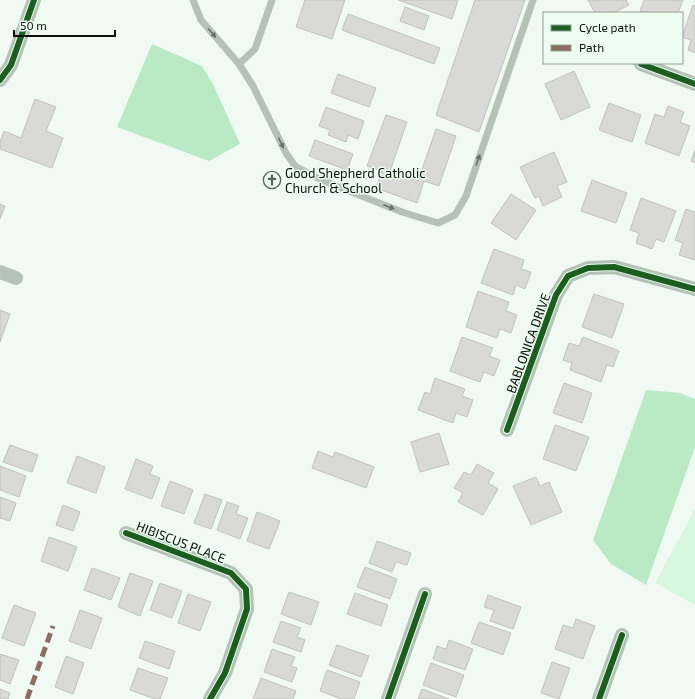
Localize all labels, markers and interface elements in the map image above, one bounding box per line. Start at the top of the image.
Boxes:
scale bar [14,12,115,38]
legend [543,12,683,64]
text: 50 m [20,18,47,32]
text: Cycle path [579,20,636,34]
one-way arrow [208,28,217,39]
text: Path [579,40,604,54]
one-way arrow [278,137,284,148]
one-way arrow [476,154,482,166]
place label: Good Shepherd Catholic Church & School [285,165,426,196]
church icon: Good Shepherd Catholic Church & School [262,170,282,190]
one-way arrow [384,204,395,210]
street label: BABLONICA DRIVE [502,291,554,395]
street label: HIBISCUS PLACE [134,518,228,566]

